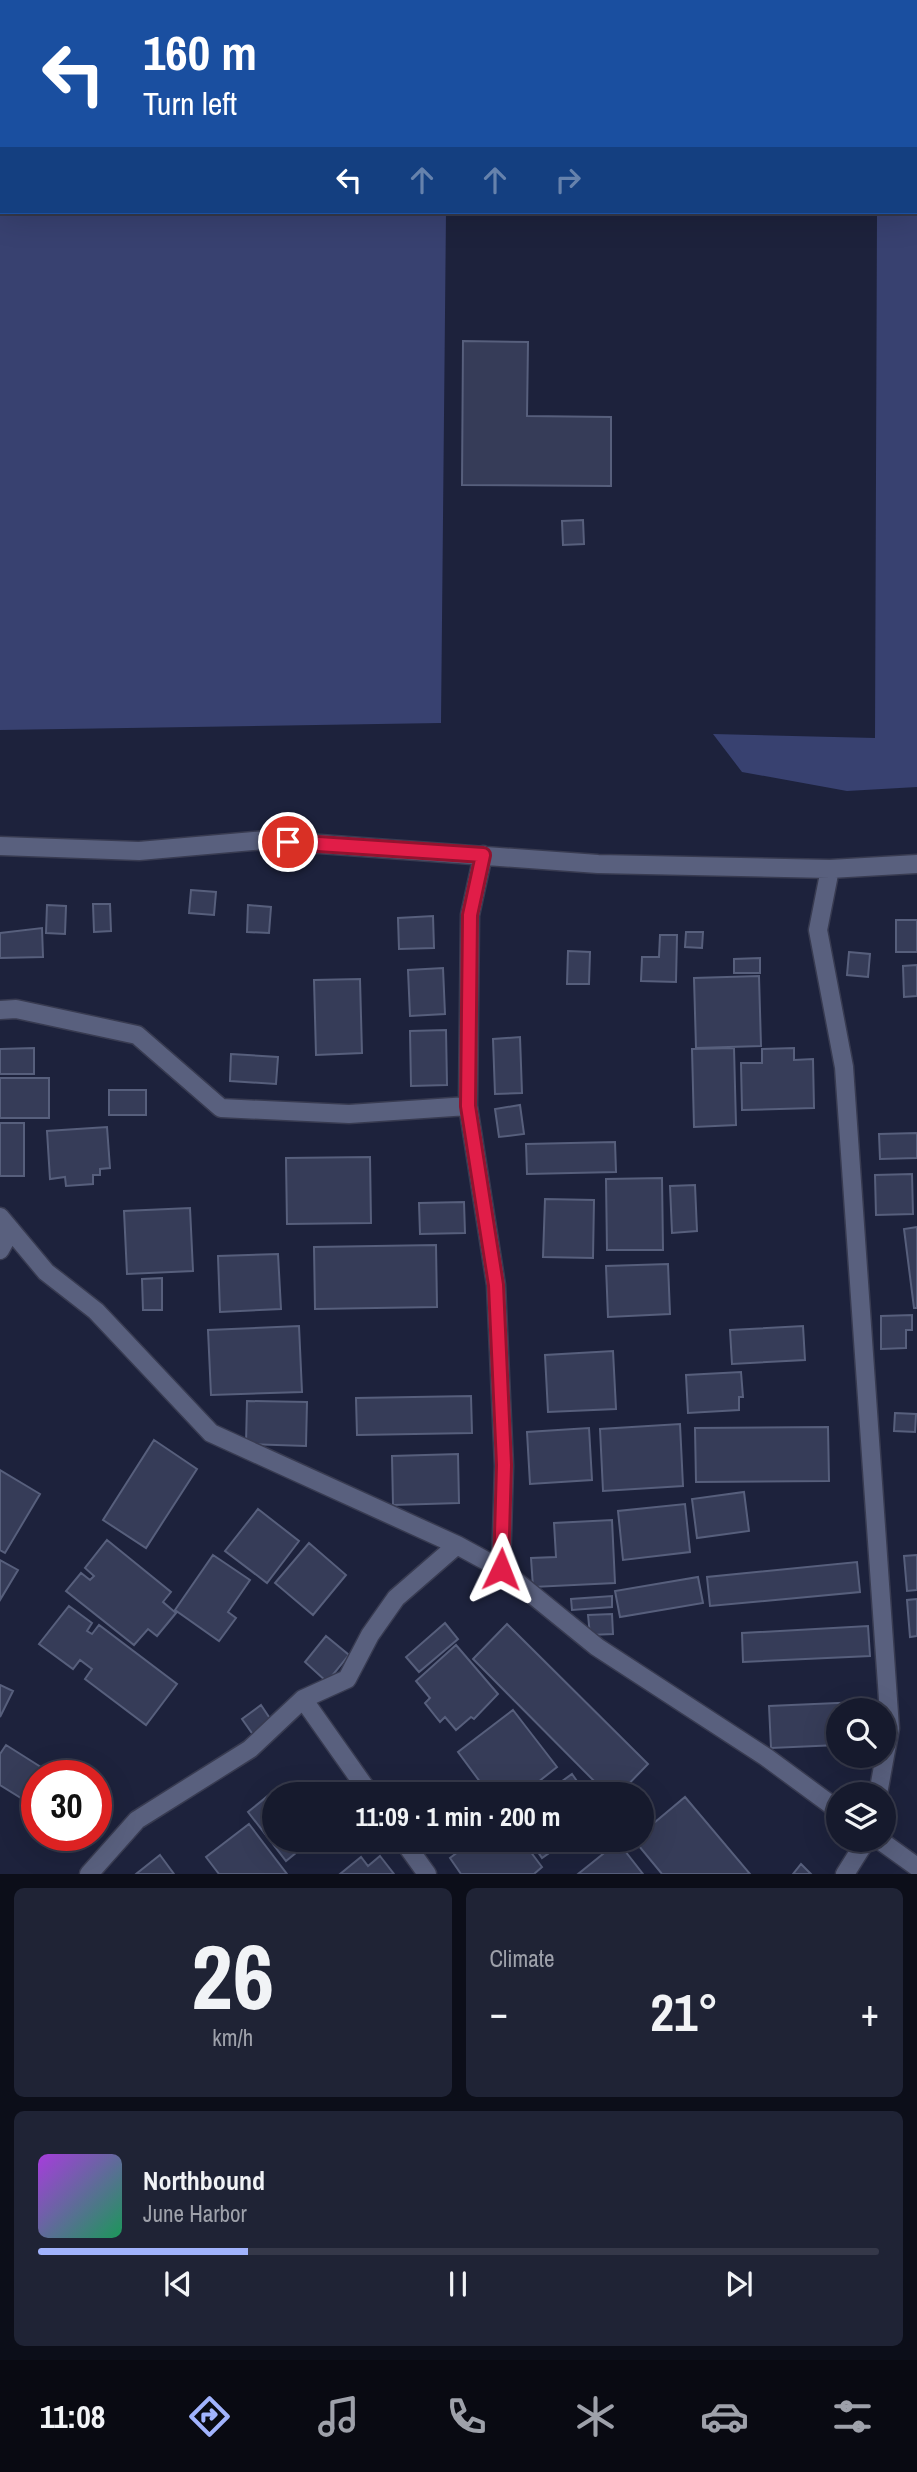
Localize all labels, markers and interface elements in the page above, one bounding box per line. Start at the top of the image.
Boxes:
text: 160 m [143,19,257,85]
icon: left [28,28,119,119]
text: Turn left [143,82,237,125]
icon: left [330,161,368,199]
icon: ahead [403,161,441,199]
icon: ahead [476,161,514,199]
icon: right [549,161,587,199]
pin [258,812,318,872]
icon: arrive [269,823,307,861]
position arrow [464,1532,538,1606]
map controls [826,1698,896,1852]
button: search [826,1698,896,1768]
speed limit sign: 30 [21,1760,112,1851]
button: layers [826,1782,896,1852]
text: 11:09 · 1 min · 200 m [355,1799,561,1834]
text: 26 [191,1915,274,2037]
text: Climate [490,1943,554,1974]
text: 21° [650,1977,718,2047]
text: − [490,1987,508,2038]
text: + [861,1987,879,2038]
text: km/h [212,2022,253,2053]
text: Northbound [143,2163,265,2198]
text: June Harbor [143,2198,247,2229]
icon: previous [159,2265,197,2303]
icon: pause [439,2265,477,2303]
icon: next [720,2265,758,2303]
icon: directions [185,2392,234,2441]
icon: music [314,2392,363,2441]
icon: phone [442,2392,491,2441]
icon: climate [571,2392,620,2441]
icon: car [700,2392,749,2441]
icon: filters [828,2392,877,2441]
text: 11:08 [40,2395,105,2438]

